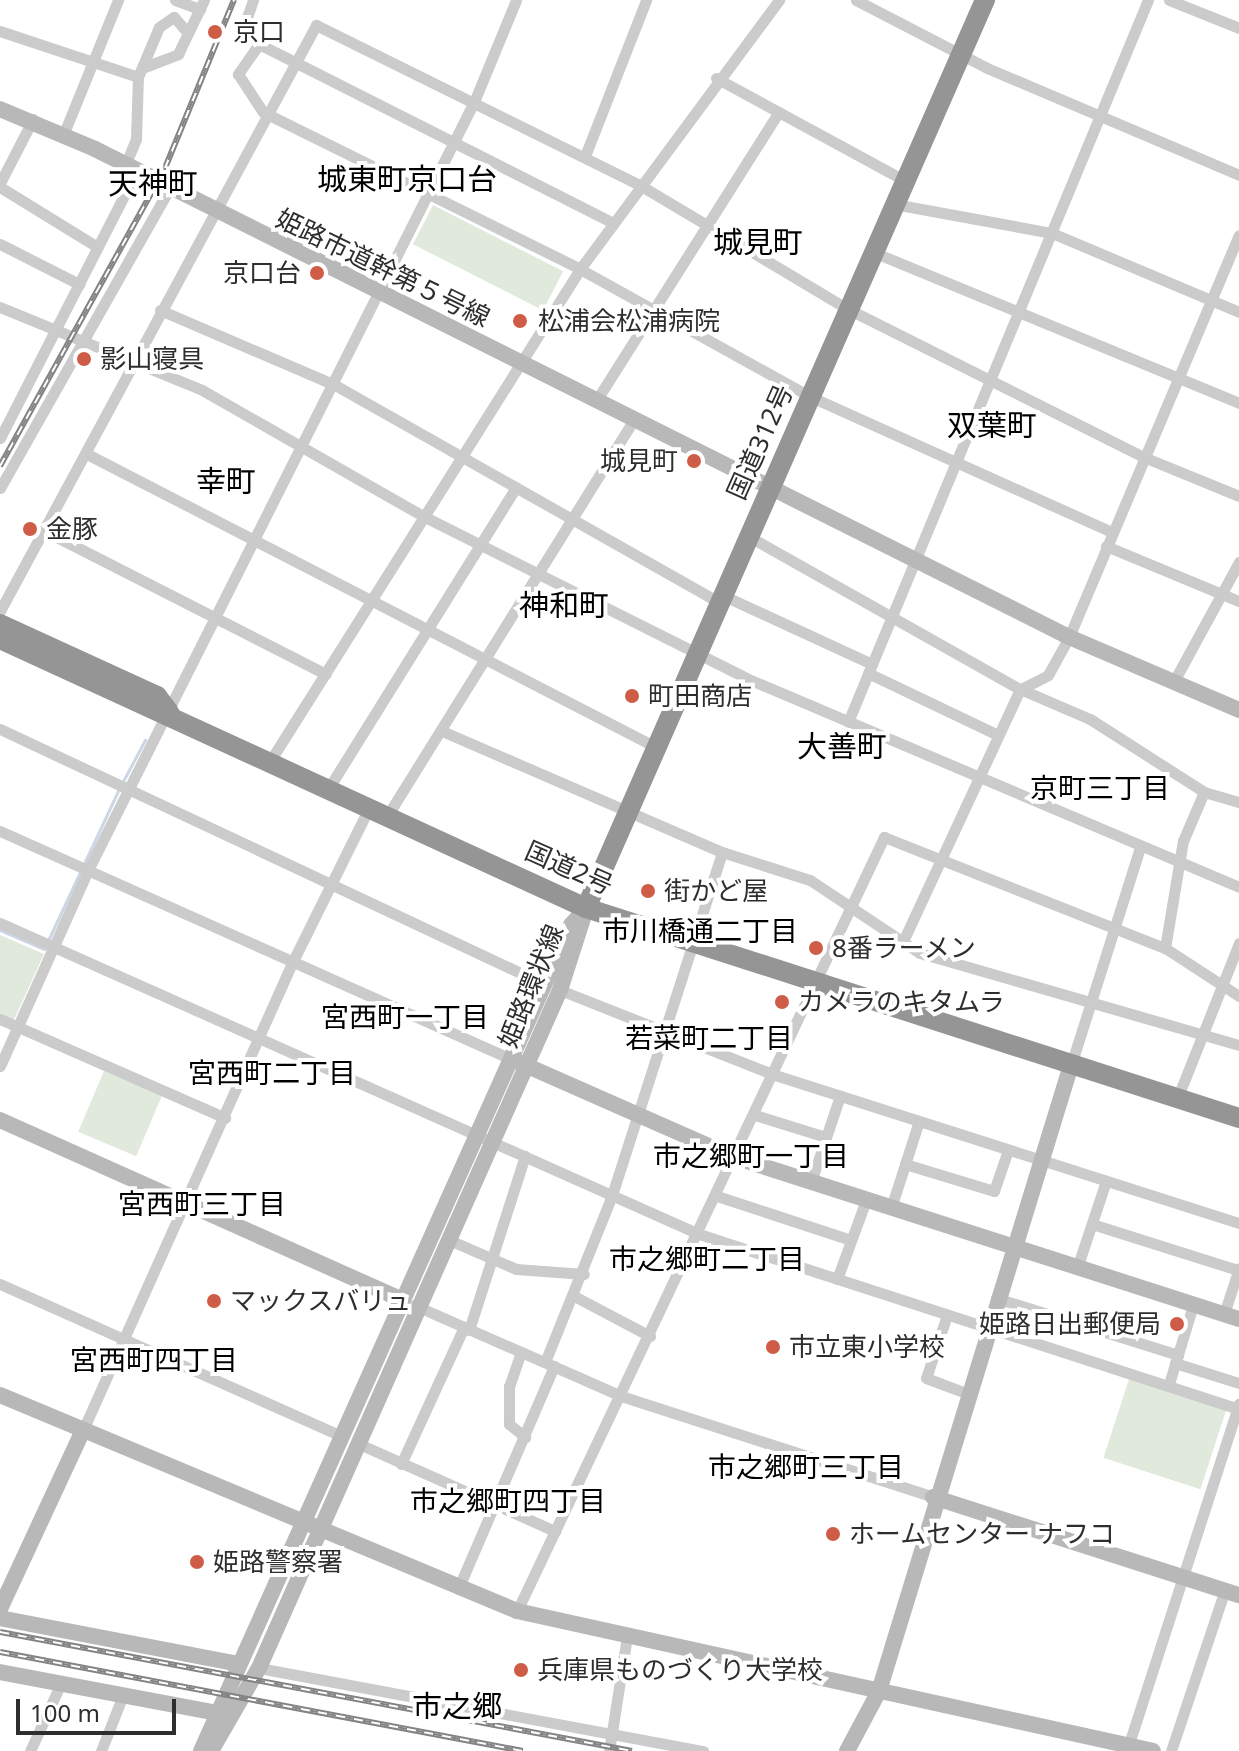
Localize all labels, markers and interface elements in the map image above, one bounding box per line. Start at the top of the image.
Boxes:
place label: 京口 [233,16,285,48]
marker: 京口 [204,21,226,43]
district label: 城東町京口台 [317,161,497,197]
district label: 天神町 [108,165,198,201]
street label: 姫路市道幹第５号線 [271,203,495,333]
district label: 城見町 [713,224,803,260]
place label: 京口台 [223,257,301,289]
marker: 京口台 [308,264,326,282]
place label: 松浦会松浦病院 [538,305,720,337]
marker: 松浦会松浦病院 [509,310,531,332]
place label: 影山寝具 [100,343,204,375]
marker: 影山寝具 [75,350,93,368]
street label: 国道312号 [721,380,799,504]
district label: 双葉町 [947,407,1037,443]
place label: 城見町 [600,445,678,477]
marker: 城見町 [685,452,703,470]
district label: 幸町 [196,463,256,499]
place label: 金豚 [46,513,98,545]
marker: 金豚 [21,520,39,538]
district label: 神和町 [519,587,609,623]
place label: 町田商店 [648,680,752,712]
marker: 町田商店 [623,687,641,705]
district label: 大善町 [797,728,887,764]
district label: 京町三丁目 [1030,770,1170,804]
street label: 国道2号 [520,835,618,901]
place label: 街かど屋 [664,875,768,907]
marker: 街かど屋 [639,882,657,900]
district label: 市川橋通二丁目 [602,913,798,947]
street label: 姫路環状線 [492,920,570,1052]
place label: 8番ラーメン [832,932,977,964]
marker: 8番ラーメン [807,939,825,957]
place label: カメラのキタムラ [798,986,1006,1018]
marker: カメラのキタムラ [773,993,791,1011]
district label: 宮西町一丁目 [321,999,489,1033]
district label: 若菜町二丁目 [625,1020,793,1054]
district label: 宮西町二丁目 [188,1055,356,1089]
district label: 市之郷町一丁目 [653,1138,849,1172]
district label: 宮西町三丁目 [118,1186,286,1220]
district label: 市之郷町二丁目 [609,1241,805,1275]
place label: マックスバリュ [230,1285,412,1317]
marker: マックスバリュ [205,1292,223,1310]
place label: 姫路日出郵便局 [979,1308,1161,1340]
marker: 姫路日出郵便局 [1168,1315,1186,1333]
place label: 市立東小学校 [789,1331,945,1363]
marker: 市立東小学校 [764,1338,782,1356]
district label: 宮西町四丁目 [70,1342,238,1376]
district label: 市之郷町三丁目 [708,1449,904,1483]
district label: 市之郷町四丁目 [410,1483,606,1517]
place label: ホームセンター ナフコ [849,1518,1116,1550]
marker: ホームセンター ナフコ [824,1525,842,1543]
place label: 姫路警察署 [213,1546,343,1578]
marker: 姫路警察署 [188,1553,206,1571]
place label: 兵庫県ものづくり大学校 [537,1654,823,1686]
marker: 兵庫県ものづくり大学校 [512,1661,530,1679]
scale bar [20,1683,180,1733]
district label: 市之郷 [412,1688,502,1724]
text: 100 m [30,1696,100,1729]

